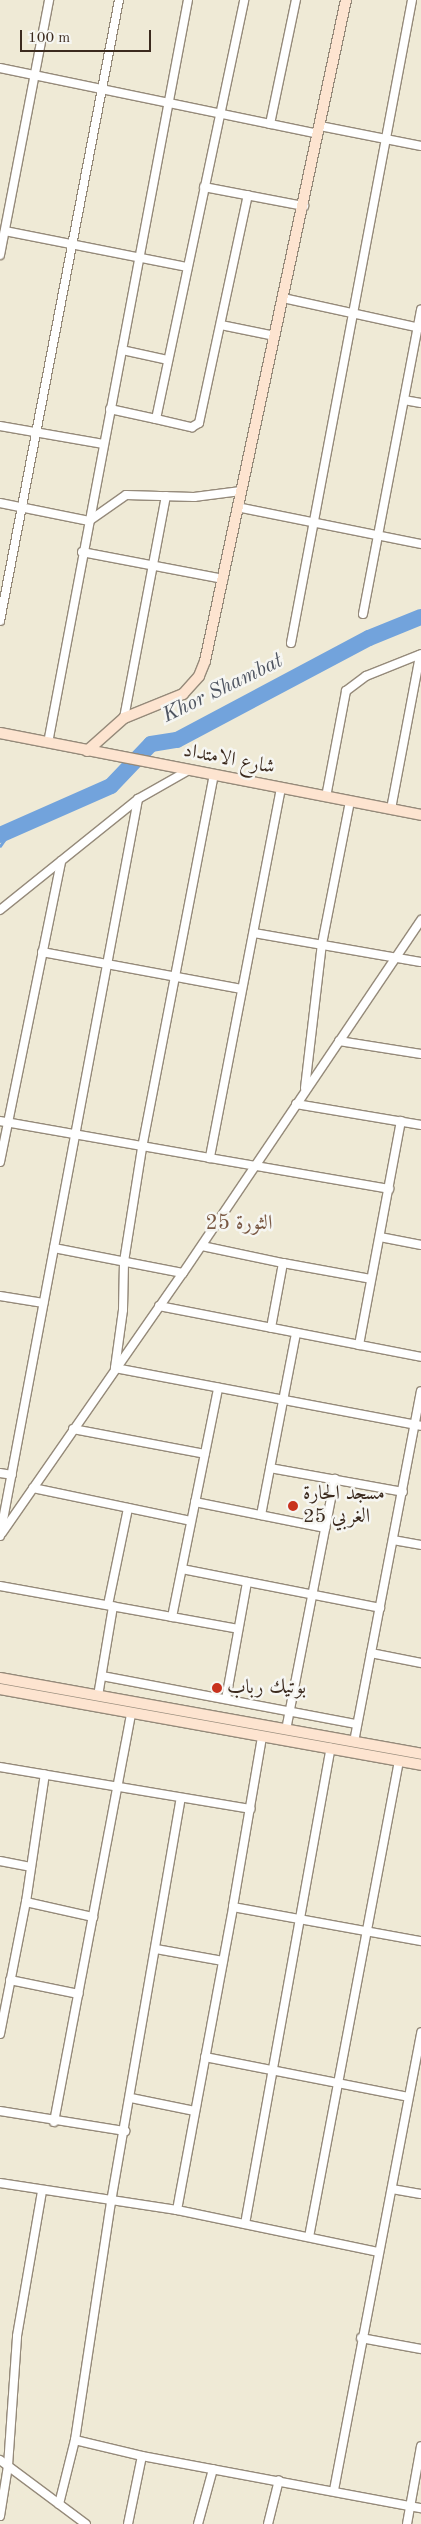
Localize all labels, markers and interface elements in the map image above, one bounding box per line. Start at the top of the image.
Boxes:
scale bar [22,20,154,52]
text: 100 m [28,31,70,46]
water label: Khor Shambat [158,649,288,729]
street label: شارع الامتداد [181,739,277,781]
district label: الثورة 25 [206,1211,272,1237]
place label: مسجد الحارة 25 الغربي [303,1482,385,1529]
marker: مسجد الحارة 25 الغربي [287,1500,299,1512]
place label: بوتيك رباب [227,1676,306,1700]
marker: بوتيك رباب [211,1682,223,1694]

